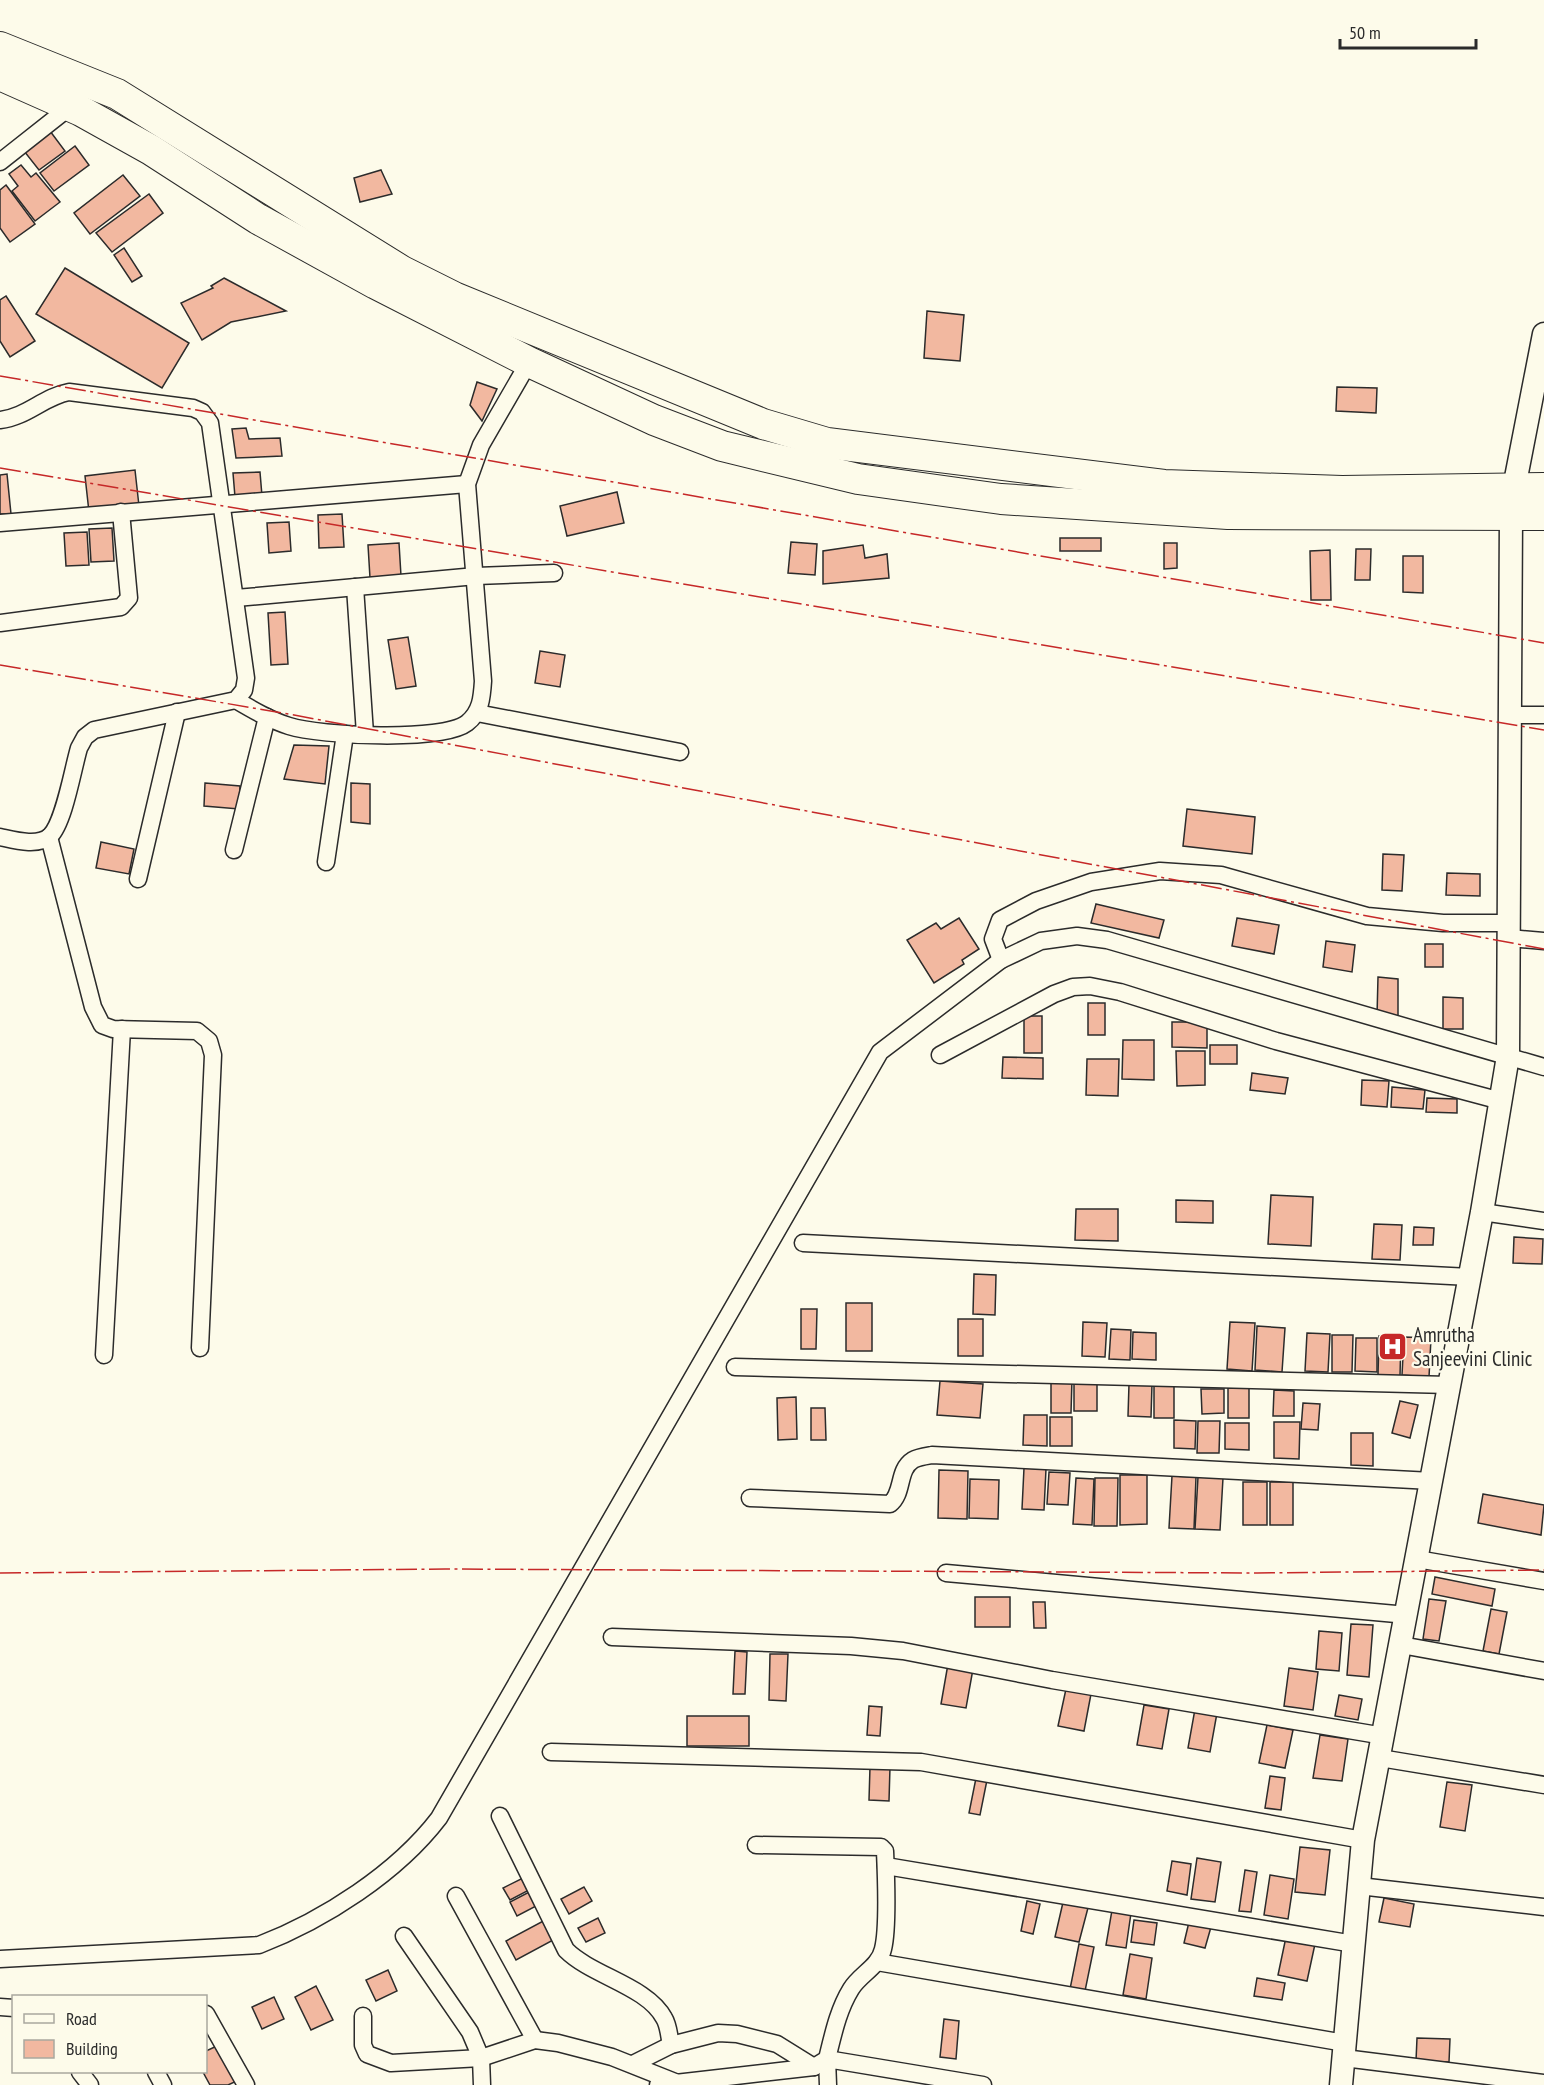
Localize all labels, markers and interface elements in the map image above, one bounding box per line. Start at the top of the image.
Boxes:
scale bar [1340,12,1476,50]
text: 50 m [1349,21,1381,44]
place label: Amrutha Sanjeevini Clinic [1413,1321,1533,1372]
hospital icon: Amrutha Sanjeevini Clinic [1376,1330,1408,1362]
legend [12,1995,207,2073]
text: Road [66,2007,97,2030]
text: Building [66,2037,118,2060]

